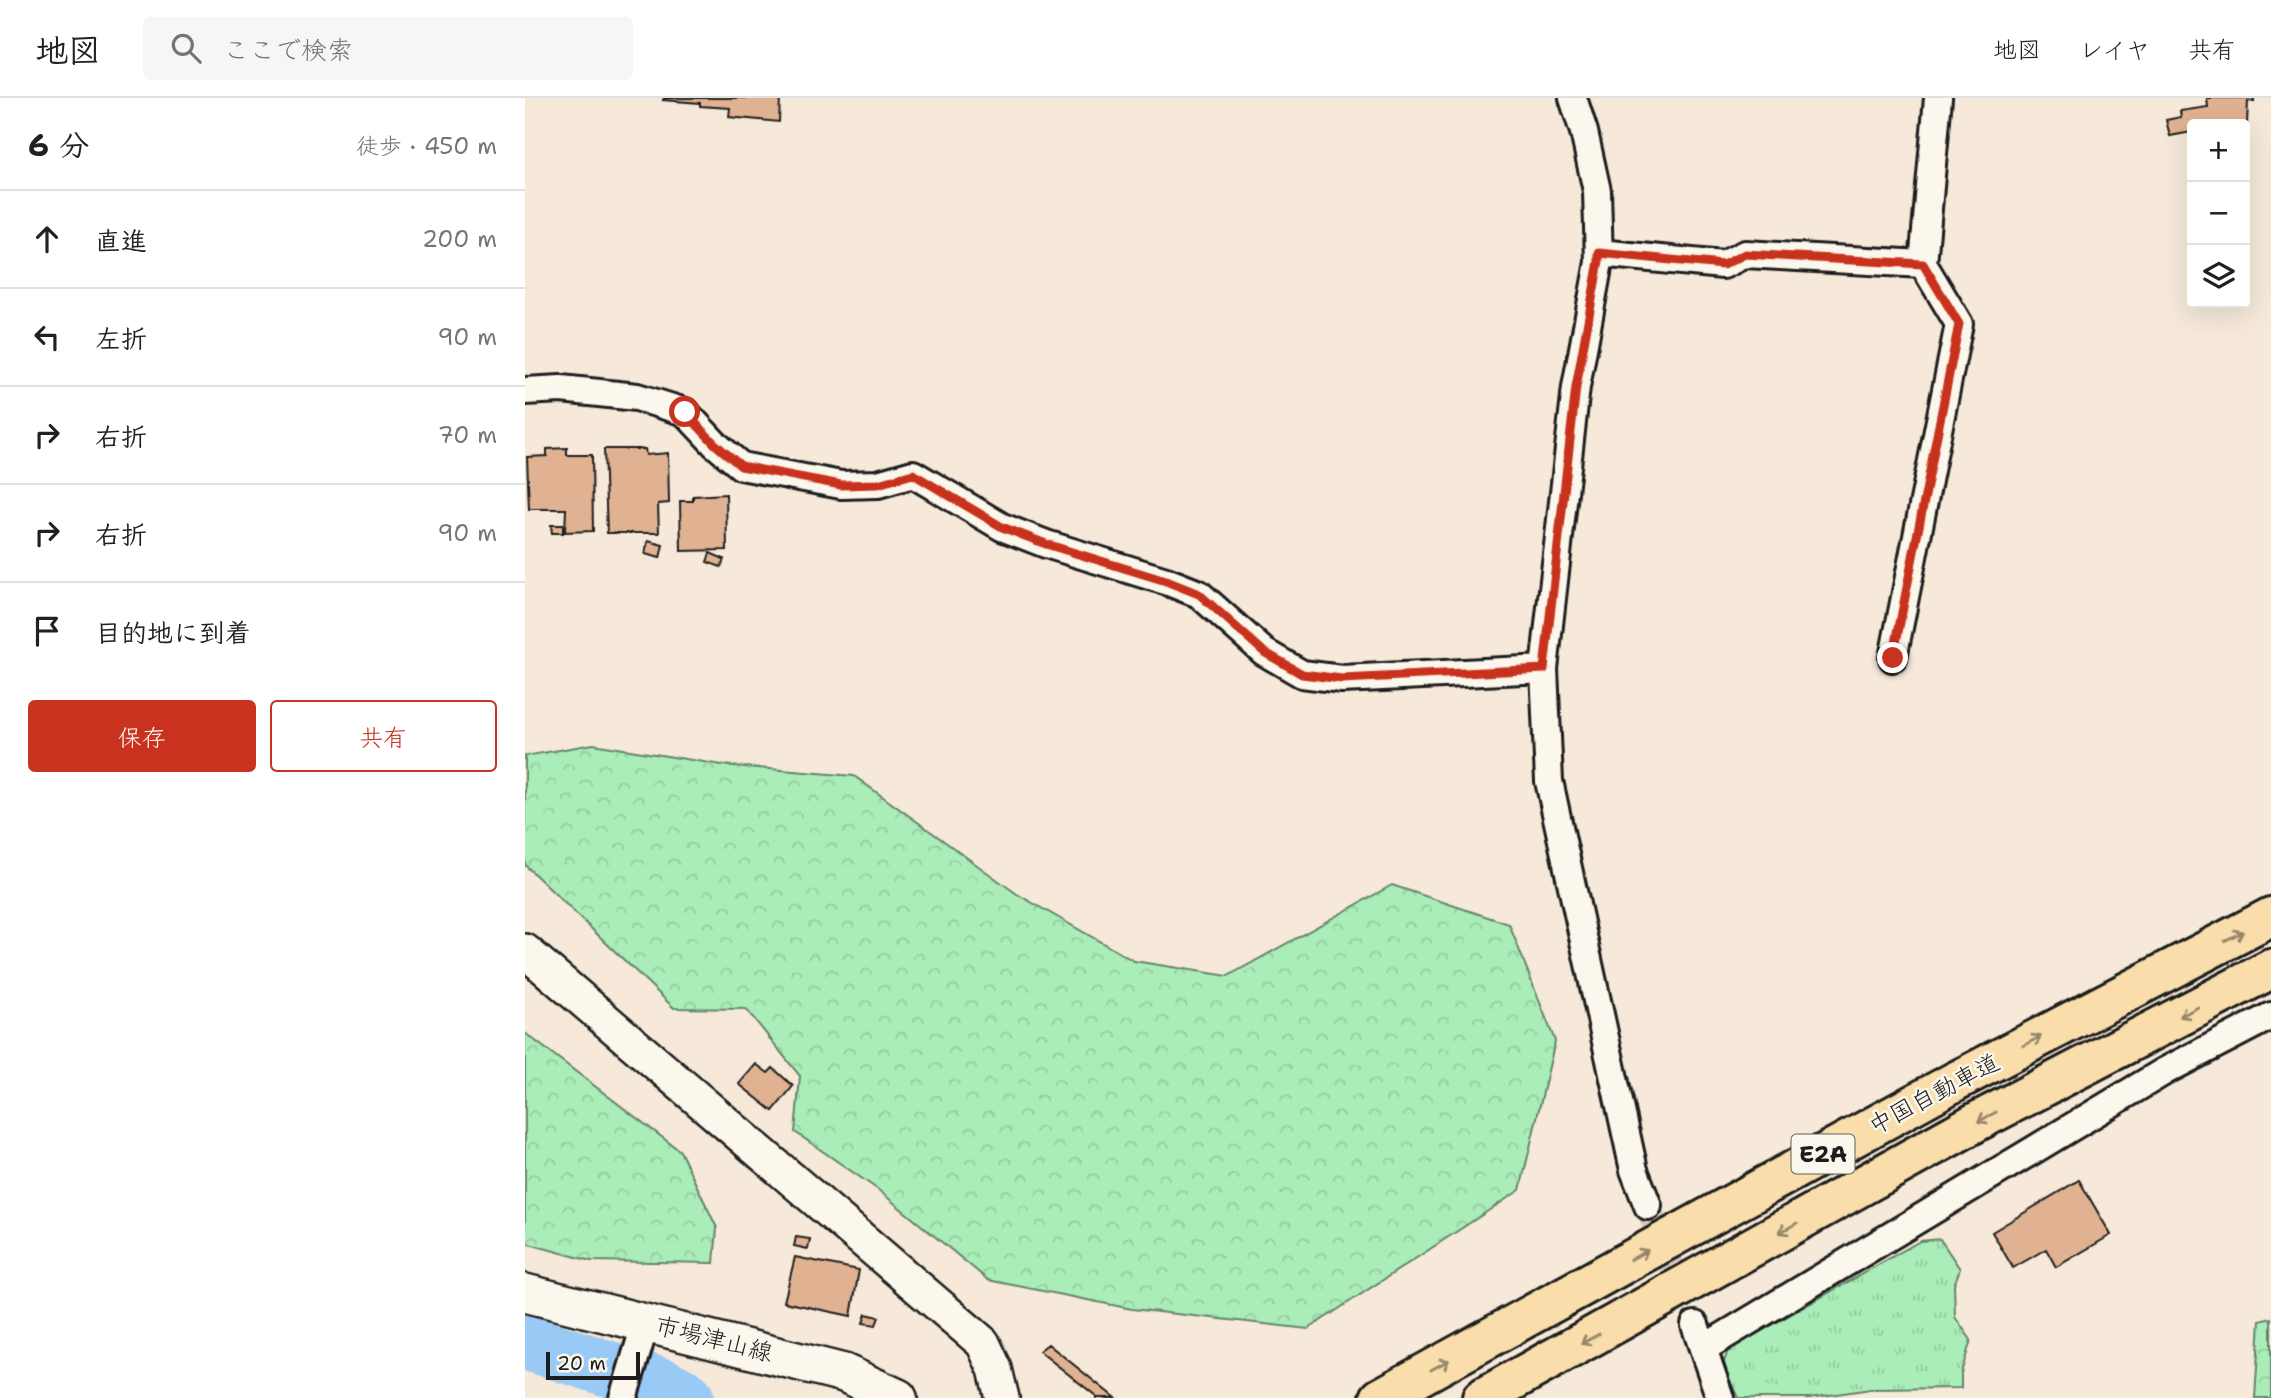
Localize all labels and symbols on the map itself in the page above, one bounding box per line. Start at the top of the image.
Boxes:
route start [669,396,700,427]
route end [1877,642,1908,673]
one-way arrow [2223,928,2244,942]
one-way arrow [2179,1005,2200,1019]
one-way arrow [2021,1034,2042,1047]
street label: 中国自動車道 [1863,1046,2005,1142]
one-way arrow [1977,1111,1998,1124]
road number: E2A [1791,1134,1855,1174]
one-way arrow [1779,1221,1799,1235]
one-way arrow [1628,1248,1648,1262]
street label: 市場津山線 [652,1309,776,1369]
one-way arrow [1580,1332,1600,1346]
scale bar [546,1349,641,1381]
one-way arrow [1429,1358,1449,1372]

